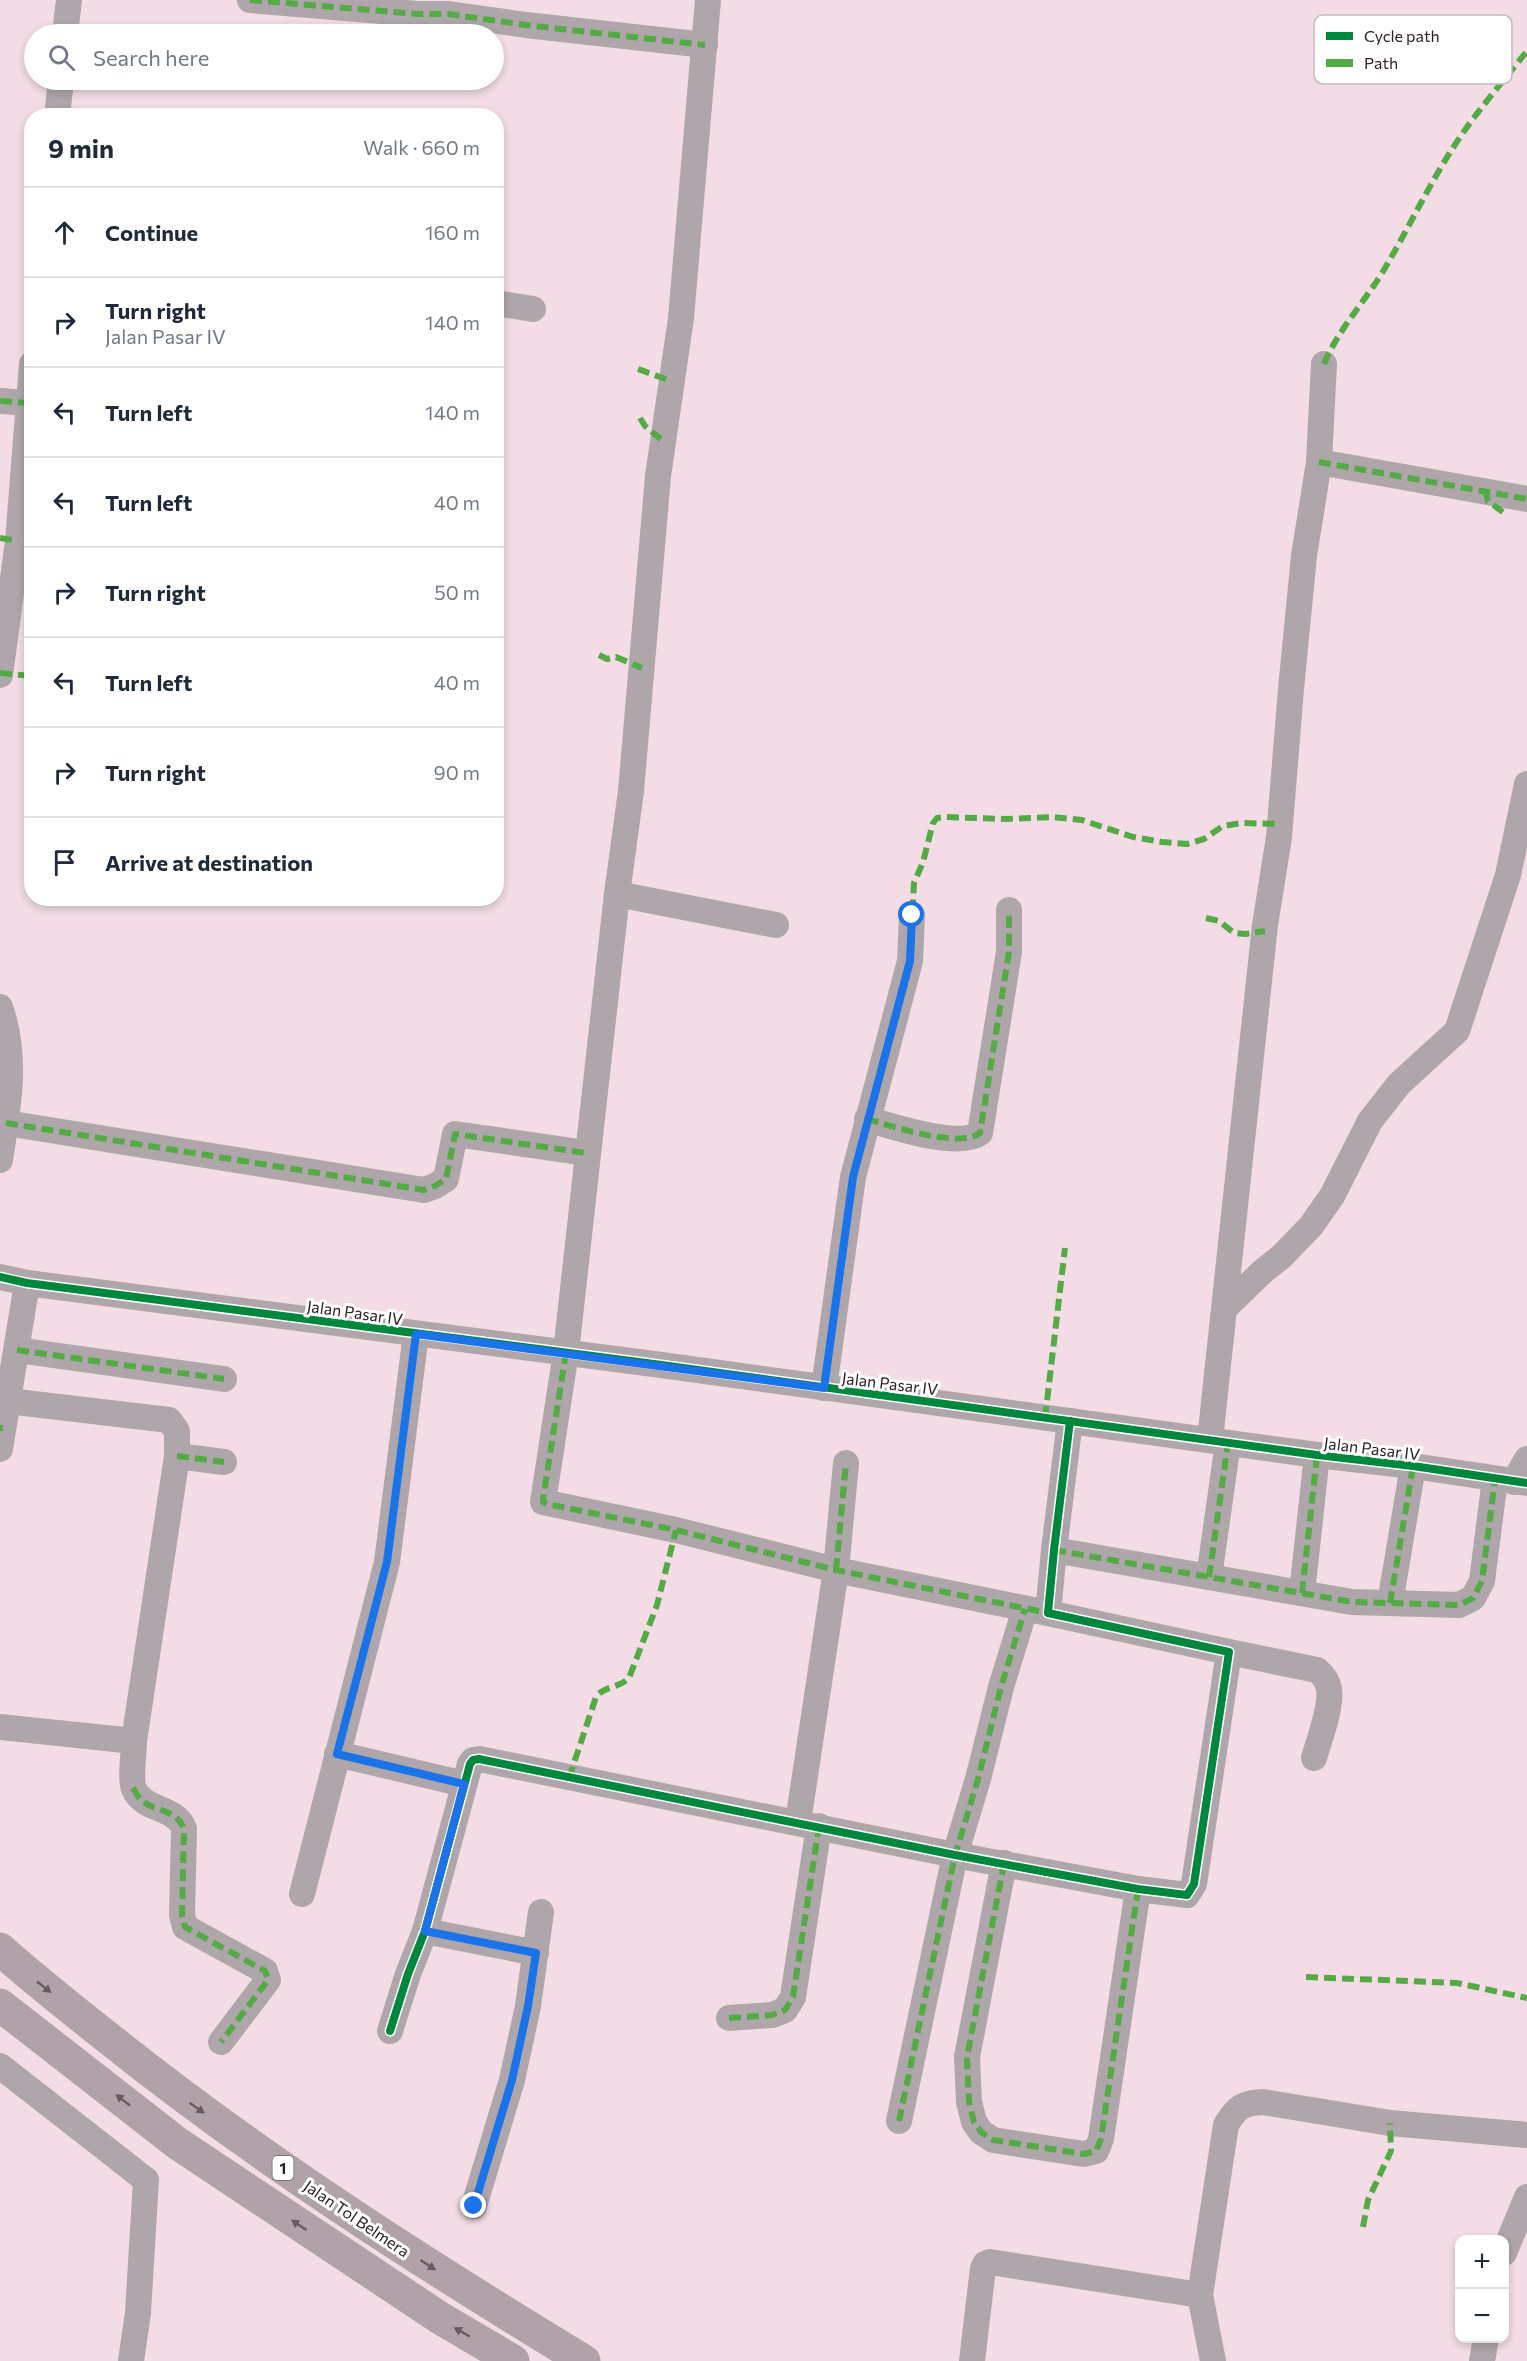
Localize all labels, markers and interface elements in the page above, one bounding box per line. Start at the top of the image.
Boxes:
legend [1314,15,1512,84]
search box [24,24,504,90]
text: Cycle path [1364,26,1440,45]
icon: search [45,41,78,74]
text: Search here [93,44,209,71]
text: Path [1364,53,1398,72]
text: 9 min [48,132,114,163]
text: Walk · 660 m [363,135,480,159]
icon: ahead [48,216,81,249]
text: Continue [105,219,198,246]
text: 160 m [425,220,480,244]
text: Turn right [105,297,206,324]
icon: right [48,306,81,339]
text: 140 m [425,310,480,334]
text: Jalan Pasar IV [105,324,226,348]
icon: left [48,396,81,429]
text: Turn left [105,399,192,426]
text: 140 m [425,400,480,424]
icon: left [48,486,81,519]
text: Turn left [105,489,192,516]
text: 40 m [434,490,480,514]
icon: right [48,576,81,609]
text: Turn right [105,579,206,606]
text: 50 m [434,580,480,604]
icon: left [48,666,81,699]
text: Turn left [105,669,192,696]
text: 40 m [434,670,480,694]
icon: right [48,756,81,789]
text: Turn right [105,759,206,786]
text: 90 m [434,760,480,784]
icon: arrive [48,846,81,879]
text: Arrive at destination [105,849,313,876]
route start [898,901,924,927]
street label: Jalan Pasar IV [306,1296,404,1328]
street label: Jalan Pasar IV [841,1368,939,1398]
street label: Jalan Pasar IV [1323,1433,1421,1463]
one-way arrow [36,1981,52,1994]
one-way arrow [115,2094,131,2107]
one-way arrow [190,2101,205,2113]
road number: 1 [272,2156,294,2180]
street label: Jalan Tol Belmera [301,2176,413,2260]
route end [460,2192,486,2218]
one-way arrow [291,2219,308,2230]
map controls [1455,2235,1509,2343]
button: + [1455,2235,1509,2289]
one-way arrow [420,2259,436,2270]
button: − [1455,2289,1509,2343]
one-way arrow [454,2326,470,2337]

